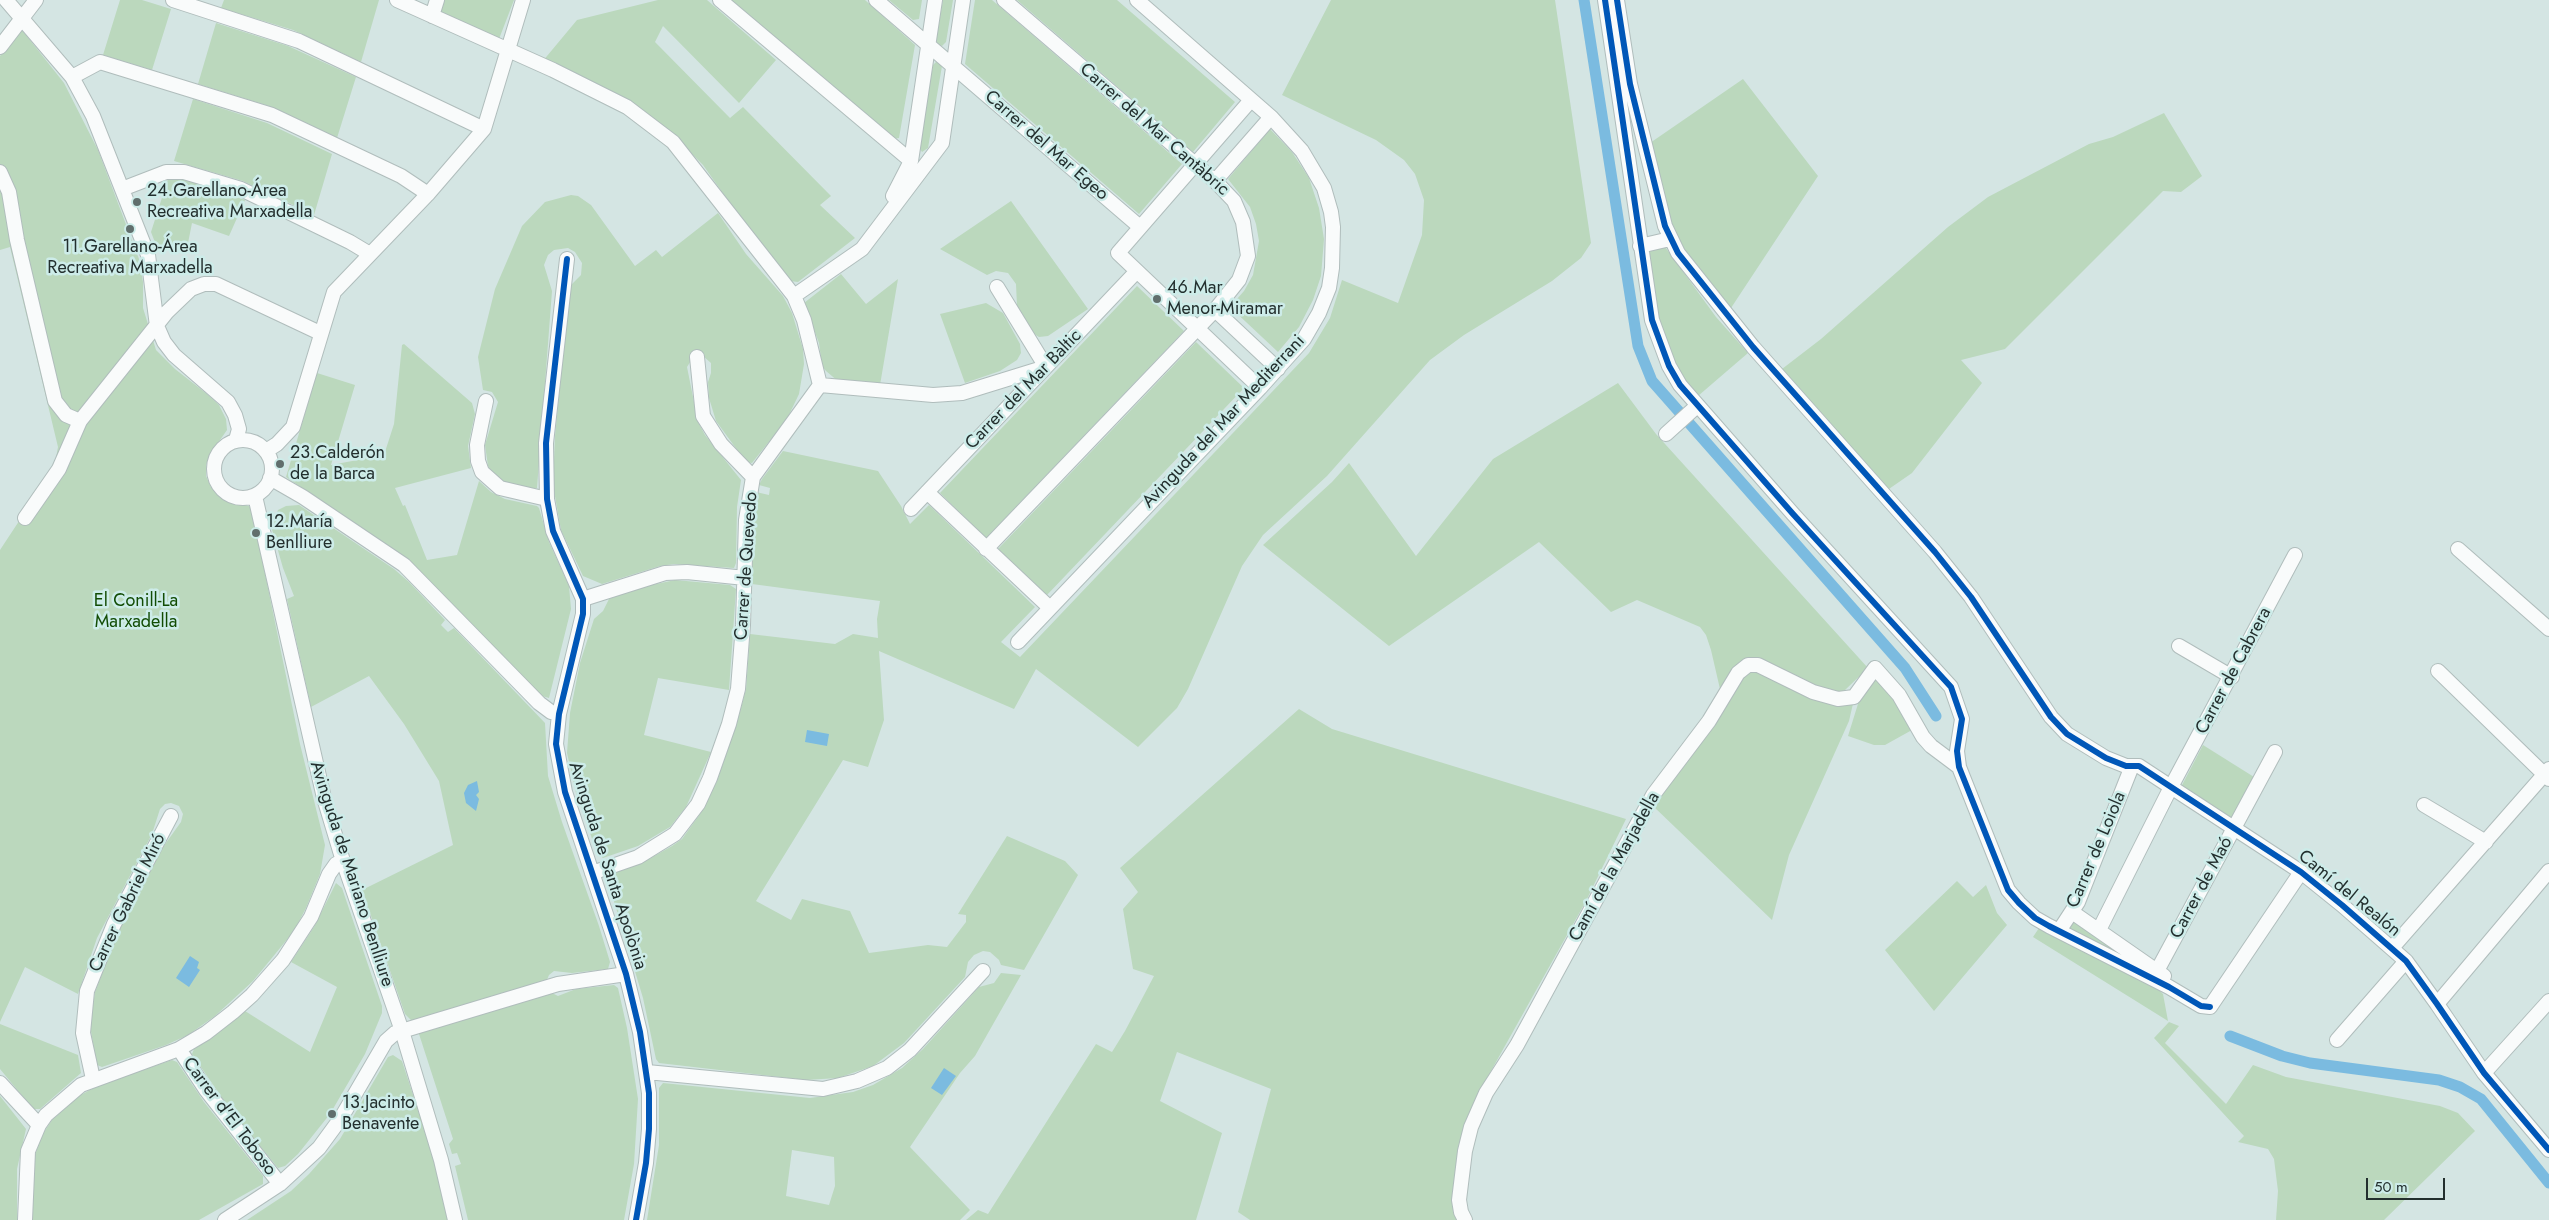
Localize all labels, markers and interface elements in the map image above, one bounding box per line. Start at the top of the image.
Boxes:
street label: Carrer del Mar Cantàbric [1075,59,1233,201]
street label: Carrer del Mar Egeo [980,86,1112,206]
place label: 24.Garellano-Área Recreativa Marxadella [147,181,312,223]
marker: 24.Garellano-Área Recreativa Marxadella [131,196,143,208]
marker: 11.Garellano-Área Recreativa Marxadella [124,223,136,235]
place label: 11.Garellano-Área Recreativa Marxadella [47,237,213,280]
place label: 46.Mar Menor-Miramar [1167,278,1283,320]
marker: 46.Mar Menor-Miramar [1151,293,1163,305]
street label: Carrer del Mar Bàltic [961,326,1087,454]
street label: Avinguda del Mar Mediterrani [1138,331,1310,513]
place label: 23.Calderón de la Barca [290,443,385,486]
marker: 23.Calderón de la Barca [274,458,286,470]
street label: Carrer de Quevedo [731,491,763,641]
place label: 12.María Benlliure [266,512,332,554]
marker: 12.María Benlliure [250,527,262,539]
park label: El Conill-La Marxadella [94,591,178,634]
street label: Carrer de Cabrera [2192,604,2276,738]
street label: Avinguda de Mariano Benlliure [304,759,398,989]
street label: Avinguda de Santa Apolònia [563,759,651,973]
street label: Camí de la Marjadella [1565,789,1665,945]
street label: Carrer de Loiola [2063,789,2131,911]
street label: Carrer Gabriel Miró [85,830,171,976]
street label: Carrer de Maó [2166,834,2238,942]
street label: Camí del Realón [2293,846,2405,942]
street label: Carrer d'El Toboso [178,1054,280,1180]
place label: 13.Jacinto Benavente [342,1093,419,1136]
marker: 13.Jacinto Benavente [326,1108,338,1120]
scale bar [2369,1168,2448,1200]
text: 50 m [2374,1176,2408,1198]

